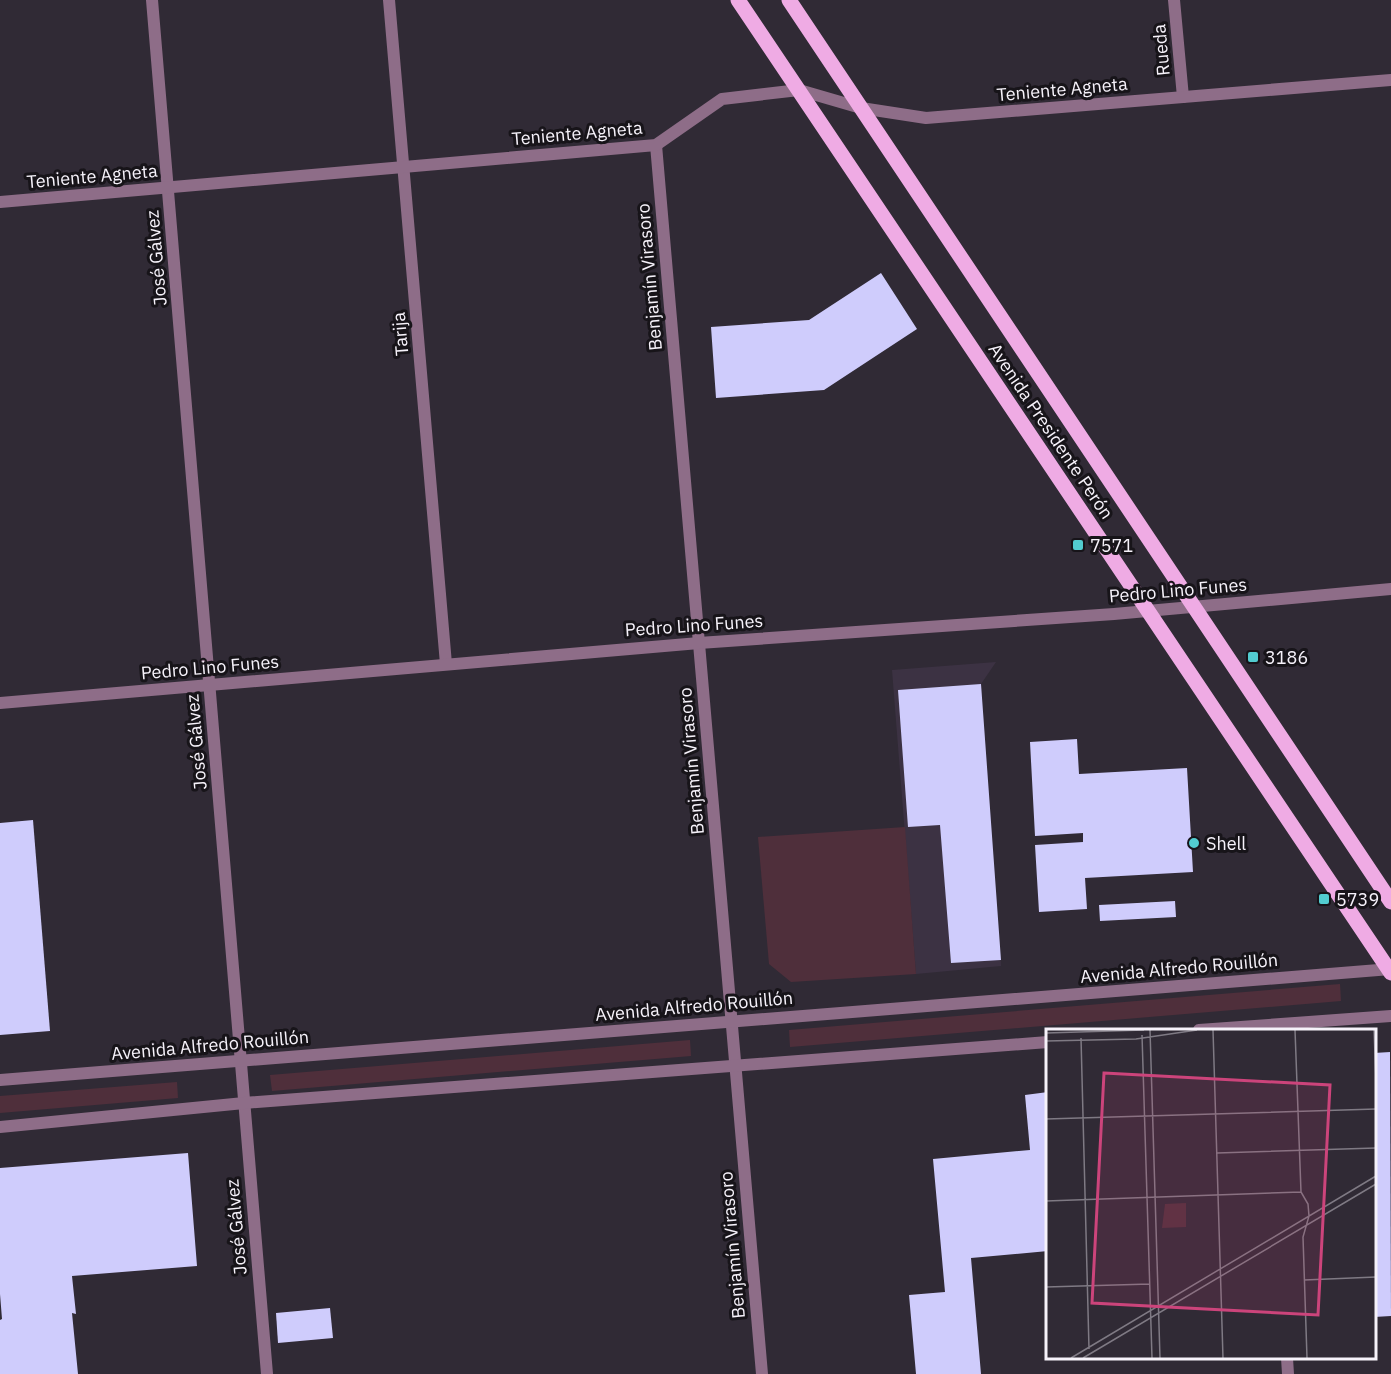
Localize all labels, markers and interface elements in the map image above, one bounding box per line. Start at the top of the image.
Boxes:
street label: Rueda [1147,23,1175,77]
street label: Teniente Agneta [996,72,1129,106]
street label: Teniente Agneta [511,116,644,150]
street label: Teniente Agneta [26,159,159,193]
street label: Benjamín Virasoro [631,202,667,352]
street label: José Gálvez [140,209,172,307]
street label: Tarija [387,311,413,357]
street label: Avenida Presidente Perón [983,339,1119,523]
place label: 7571 [1090,534,1133,557]
marker: 7571 [1071,538,1085,552]
street label: Pedro Lino Funes [1108,573,1248,607]
street label: Pedro Lino Funes [624,609,764,641]
place label: 3186 [1265,646,1308,669]
street label: Pedro Lino Funes [140,650,280,684]
marker: 3186 [1246,650,1260,664]
street label: Benjamín Virasoro [673,686,709,836]
street label: José Gálvez [180,693,212,791]
place label: Shell [1206,832,1246,855]
marker: Shell [1187,836,1201,850]
place label: 5739 [1336,888,1379,911]
marker: 5739 [1317,892,1331,906]
street label: Avenida Alfredo Rouillón [1079,948,1279,988]
street label: Avenida Alfredo Rouillón [594,986,794,1026]
street label: Avenida Alfredo Rouillón [110,1025,310,1065]
inset map [1046,1029,1376,1359]
street label: Benjamín Virasoro [714,1170,750,1320]
street label: José Gálvez [220,1178,252,1276]

